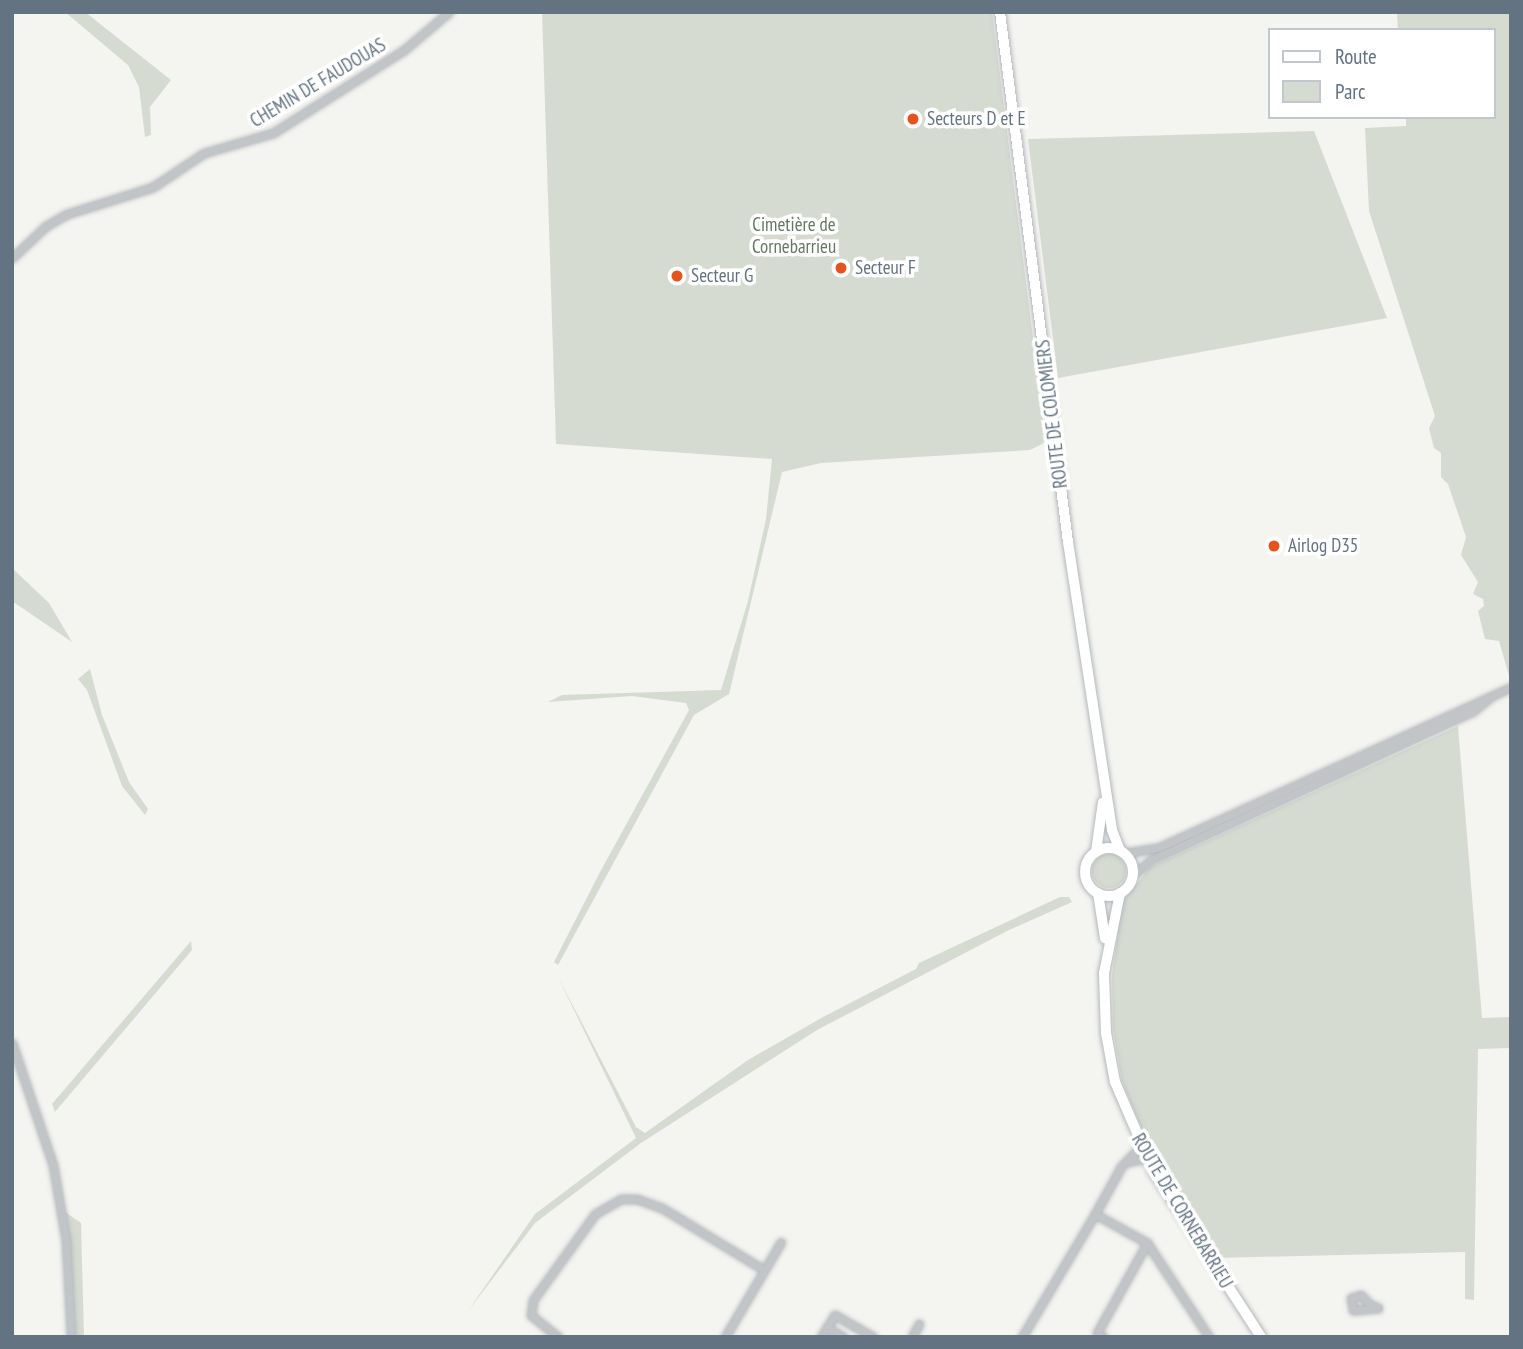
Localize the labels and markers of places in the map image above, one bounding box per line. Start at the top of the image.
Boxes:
place label: Secteurs D et E [927,108,1026,130]
marker: Secteurs D et E [905,111,921,127]
place label: Secteur F [855,257,916,279]
marker: Secteur F [833,260,849,276]
place label: Secteur G [691,265,753,287]
marker: Secteur G [669,268,685,284]
place label: Airlog D35 [1288,535,1358,557]
marker: Airlog D35 [1266,538,1282,554]

